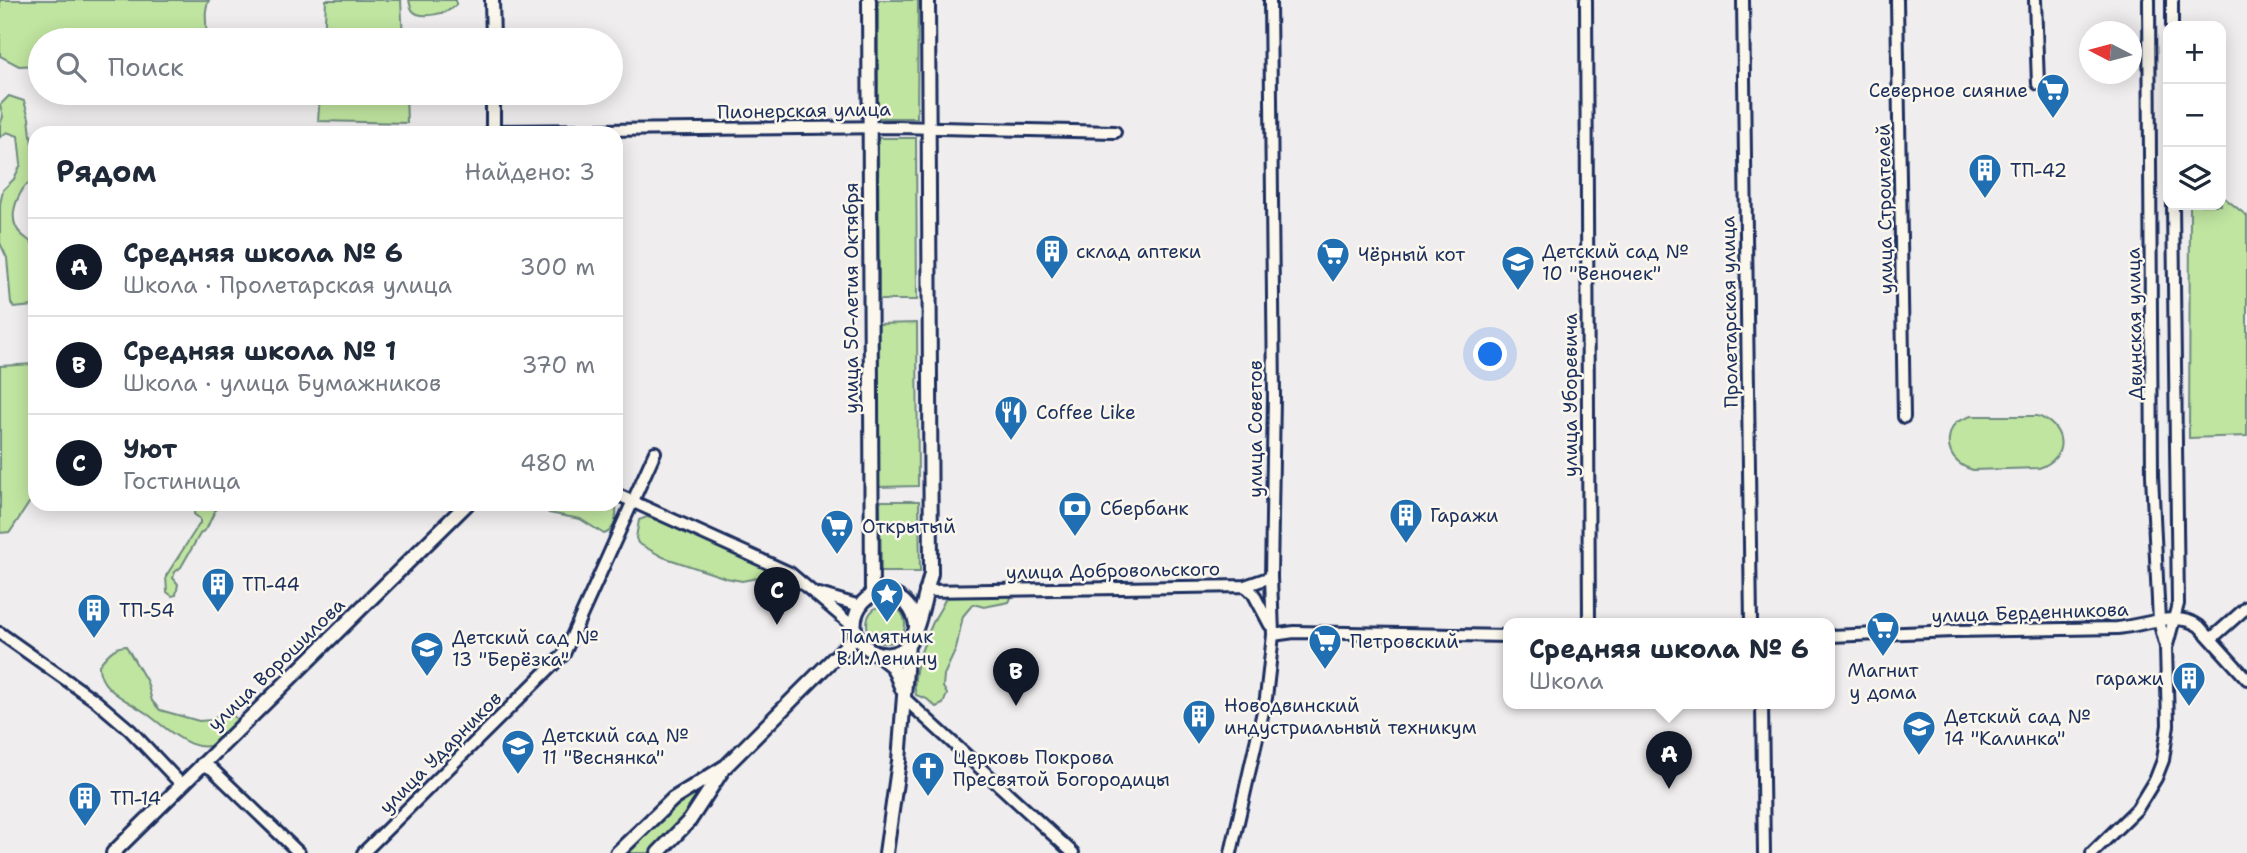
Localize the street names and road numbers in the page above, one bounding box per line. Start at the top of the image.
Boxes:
street label: Пионерская улица [717,96,891,125]
street label: улица Строителей [1871,123,1898,295]
street label: улица 50-летия Октября [839,182,864,414]
street label: Пролетарская улица [1715,216,1744,408]
street label: Двинская улица [2121,247,2148,401]
street label: улица Уборевича [1558,313,1583,477]
street label: улица Советов [1243,360,1268,498]
street label: улица Добровольского [1006,556,1220,585]
street label: улица Ворошилова [202,592,350,736]
street label: улица Берденникова [1931,597,2129,628]
street label: улица Ударников [374,686,507,819]

